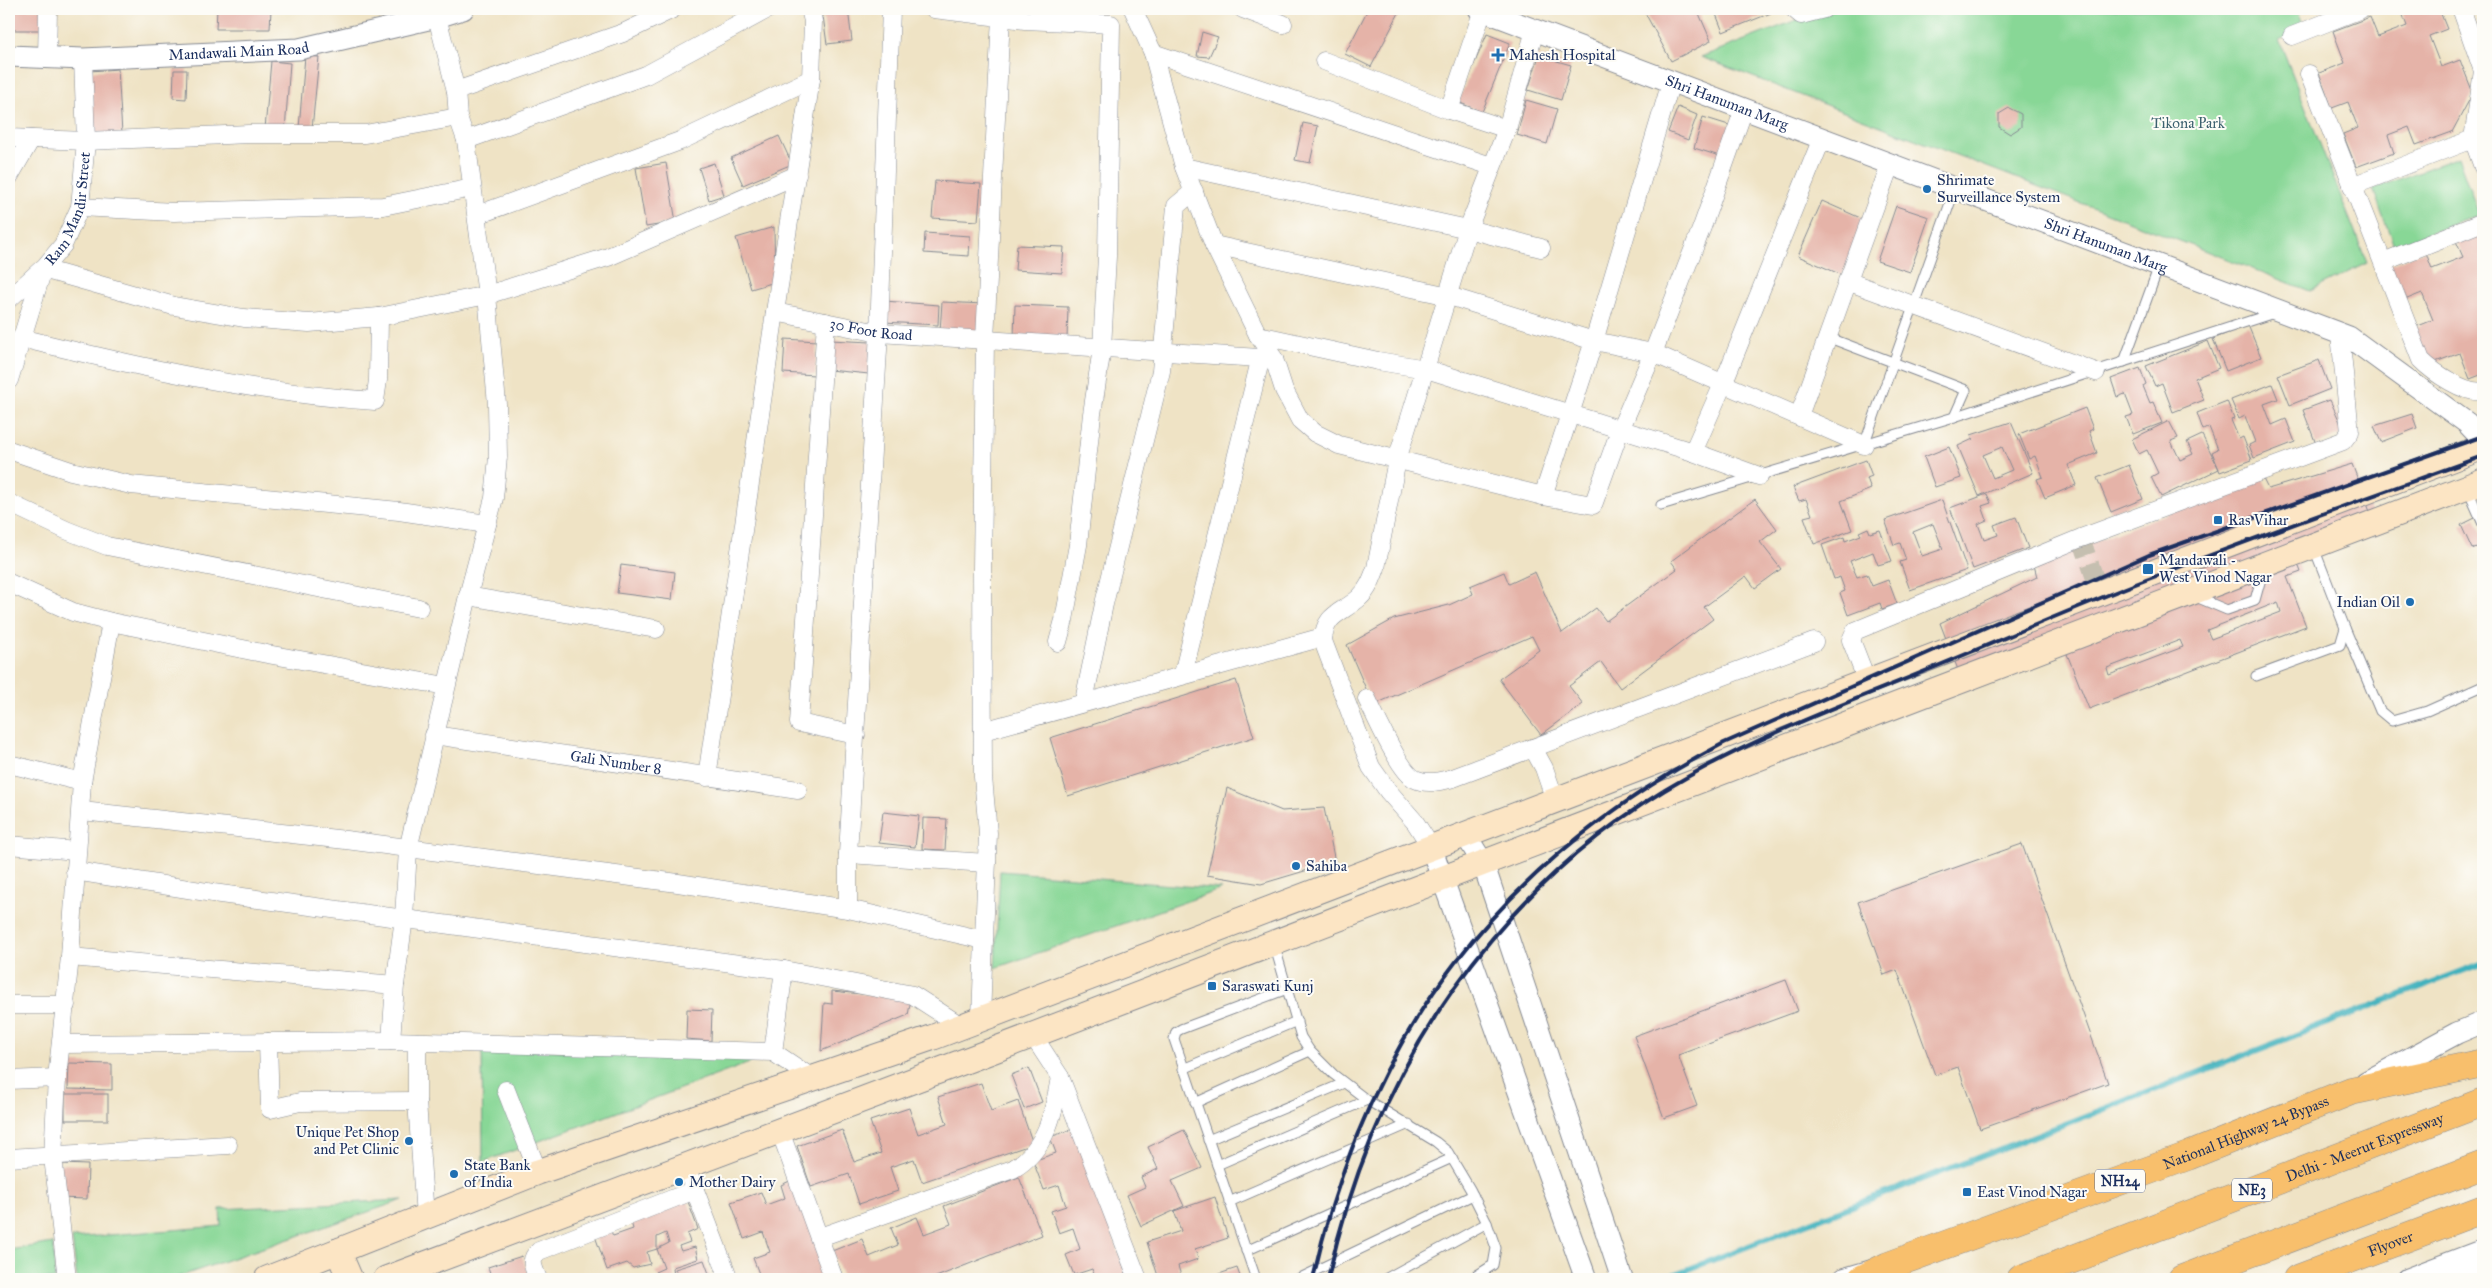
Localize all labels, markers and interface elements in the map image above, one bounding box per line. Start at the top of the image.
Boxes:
street label: Mandawali Main Road [168,38,311,64]
place label: Mahesh Hospital [1509,46,1617,64]
marker: Mahesh Hospital [1491,48,1505,62]
street label: Shri Hanuman Marg [1663,71,1792,134]
park label: Tikona Park [2151,114,2225,132]
street label: Ram Mandir Street [41,150,94,269]
place label: Shrimate Surveillance System [1937,171,2061,206]
marker: Shrimate Surveillance System [1921,183,1933,195]
street label: Shri Hanuman Marg [2042,214,2171,277]
street label: 30 Foot Road [828,314,913,344]
place label: Ras Vihar [2228,511,2289,529]
marker: Ras Vihar [2212,514,2224,526]
place label: Mandawali - West Vinod Nagar [2159,551,2272,586]
marker: Mandawali - West Vinod Nagar [2141,562,2155,576]
place label: Indian Oil [2337,593,2401,611]
marker: Indian Oil [2404,596,2416,608]
street label: Gali Number 8 [569,747,663,778]
place label: Sahiba [1306,857,1348,875]
marker: Sahiba [1290,860,1302,872]
place label: Saraswati Kunj [1222,977,1313,995]
marker: Saraswati Kunj [1206,980,1218,992]
street label: National Highway 24 Bypass [2161,1092,2331,1173]
street label: Delhi - Meerut Expressway [2283,1109,2447,1186]
place label: Unique Pet Shop and Pet Clinic [296,1123,399,1158]
marker: Unique Pet Shop and Pet Clinic [403,1135,415,1147]
place label: State Bank of India [464,1156,530,1191]
marker: State Bank of India [448,1168,460,1180]
road number: NH24 [2095,1170,2145,1192]
place label: Mother Dairy [689,1173,777,1191]
marker: Mother Dairy [673,1176,685,1188]
road number: NE3 [2232,1178,2272,1202]
place label: East Vinod Nagar [1977,1183,2087,1201]
marker: East Vinod Nagar [1961,1186,1973,1198]
street label: Flyover [2365,1227,2416,1260]

